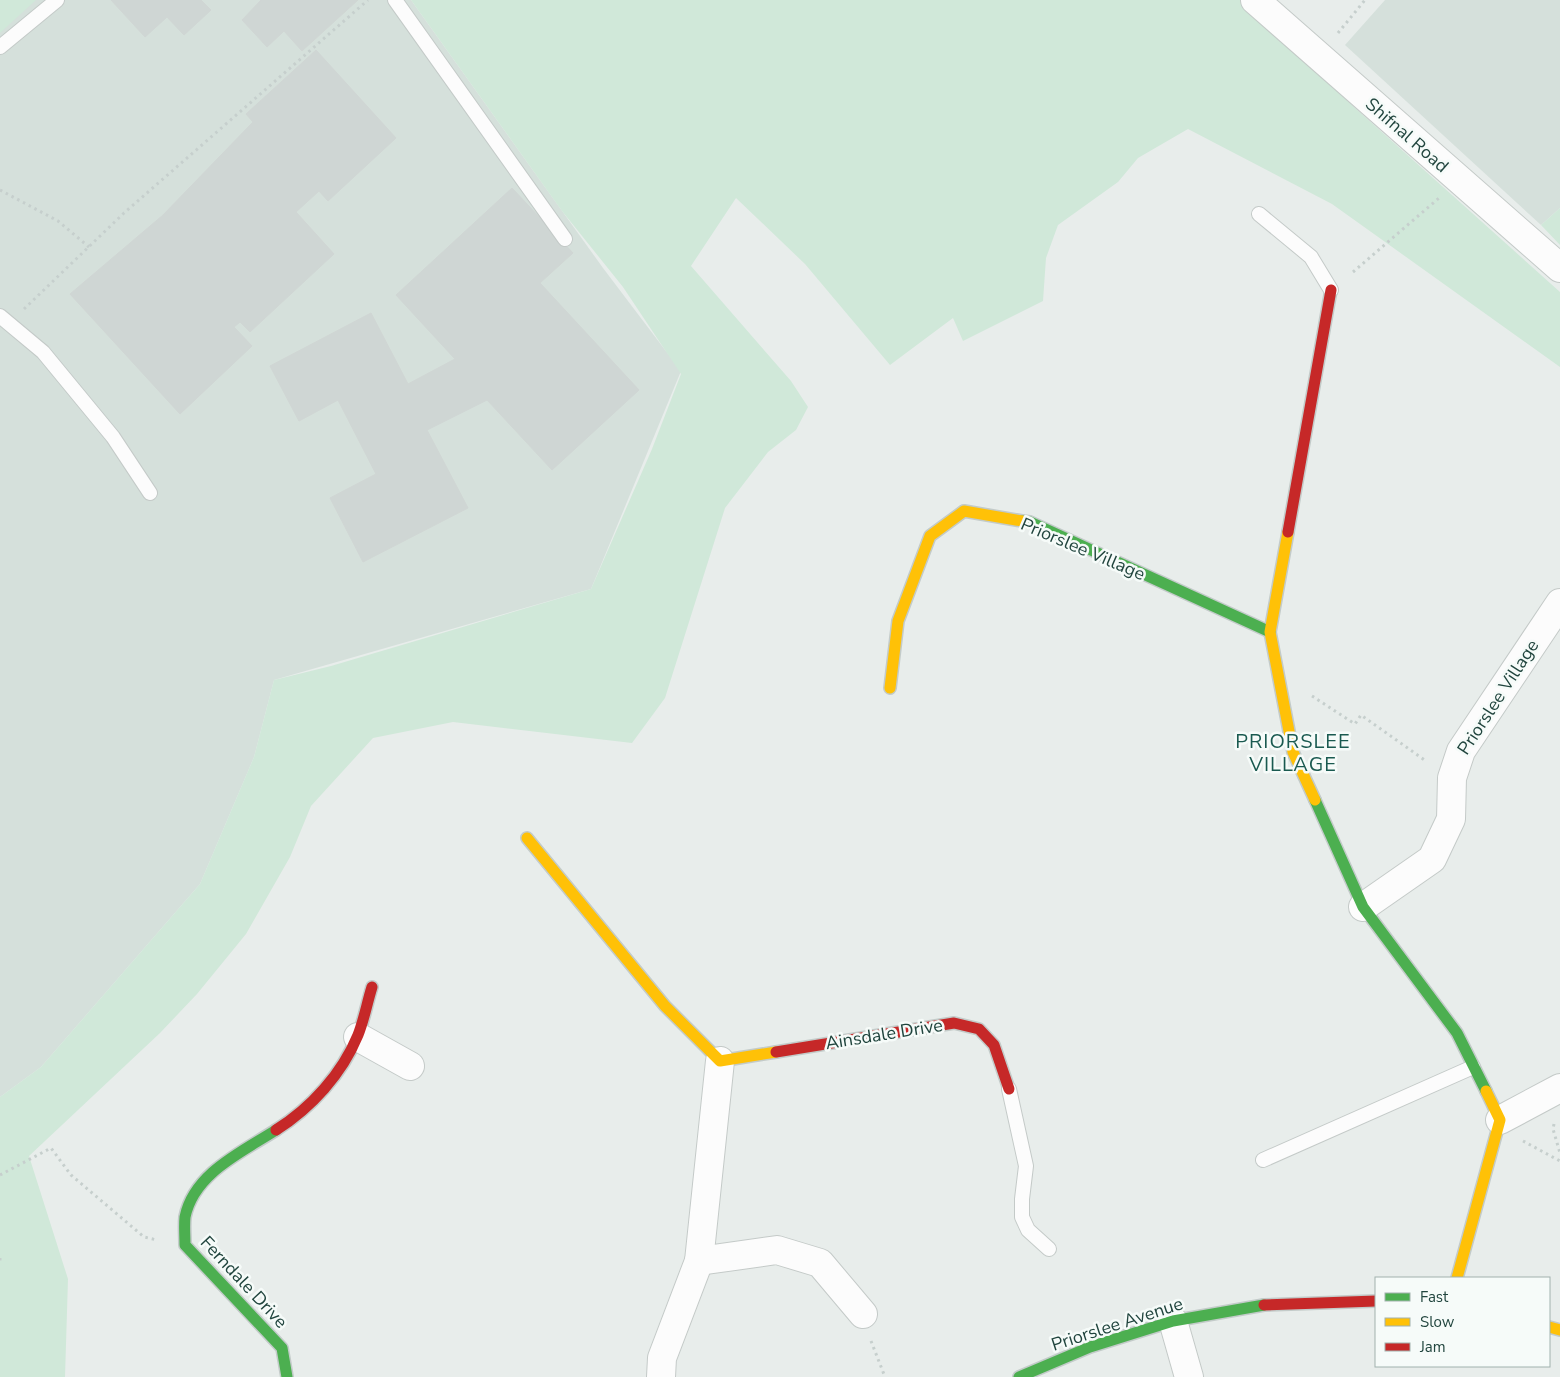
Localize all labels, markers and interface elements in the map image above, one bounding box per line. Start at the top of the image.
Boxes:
street label: Shifnal Road [1360,92,1454,178]
street label: Priorslee Village [1017,512,1149,586]
street label: Priorslee Village [1452,635,1544,759]
district label: PRIORSLEE VILLAGE [1235,728,1351,778]
street label: Ainsdale Drive [824,1013,944,1055]
street label: Ferndale Drive [195,1231,293,1333]
legend [1375,1277,1550,1367]
text: Fast [1420,1287,1449,1307]
street label: Priorslee Avenue [1048,1291,1186,1357]
text: Slow [1420,1312,1455,1332]
text: Jam [1419,1337,1446,1357]

